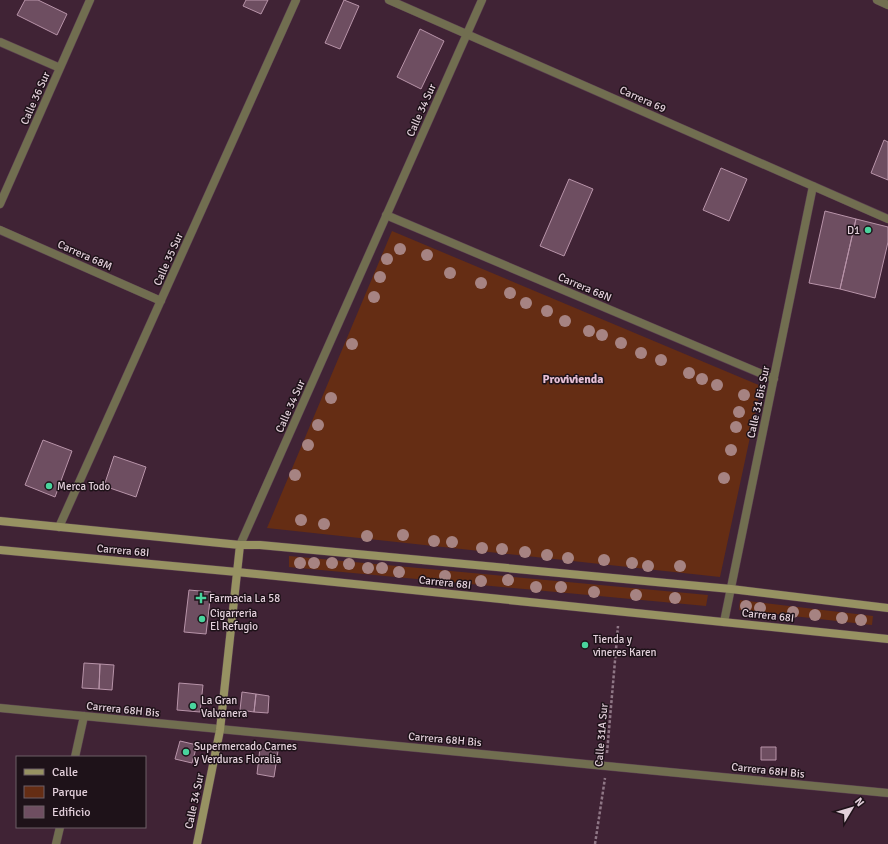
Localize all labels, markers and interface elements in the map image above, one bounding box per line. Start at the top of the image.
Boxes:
street label: Calle 36 Sur [18,70,53,127]
street label: Calle 34 Sur [404,82,439,139]
street label: Carrera 69 [618,83,668,115]
place label: D1 [847,224,860,237]
marker: D1 [863,225,873,235]
street label: Calle 35 Sur [151,231,186,288]
street label: Carrera 68M [56,238,114,273]
street label: Carrera 68N [556,270,614,305]
street label: Calle 31 Bis Sur [744,365,773,439]
district label: Provivienda [543,372,603,387]
street label: Calle 34 Sur [273,378,308,435]
place label: Merca Todo [57,480,110,493]
marker: Merca Todo [44,481,54,491]
street label: Carrera 68I [96,542,150,559]
street label: Carrera 68I [418,573,472,592]
place label: Farmacia La 58 [209,592,280,605]
marker: Farmacia La 58 [196,593,206,603]
street label: Carrera 68I [741,606,795,625]
place label: Cigarreria El Refugio [210,607,258,633]
marker: Cigarreria El Refugio [197,614,207,624]
place label: Tienda y vineres Karen [593,633,656,659]
marker: Tienda y vineres Karen [580,640,590,650]
place label: La Gran Valvanera [201,694,248,720]
street label: Carrera 68H Bis [86,699,160,720]
marker: La Gran Valvanera [188,701,198,711]
street label: Calle 31A Sur [592,703,611,767]
street label: Carrera 68H Bis [408,730,482,749]
place label: Supermercado Carnes y Verduras Floralia [194,740,297,766]
marker: Supermercado Carnes y Verduras Floralia [181,747,191,757]
legend [16,756,146,828]
street label: Carrera 68H Bis [731,760,805,781]
text: Calle [52,765,78,780]
street label: Calle 34 Sur [182,772,207,830]
text: Parque [52,785,88,800]
north arrow [832,788,872,828]
text: N [852,795,867,809]
text: Edificio [52,805,90,820]

